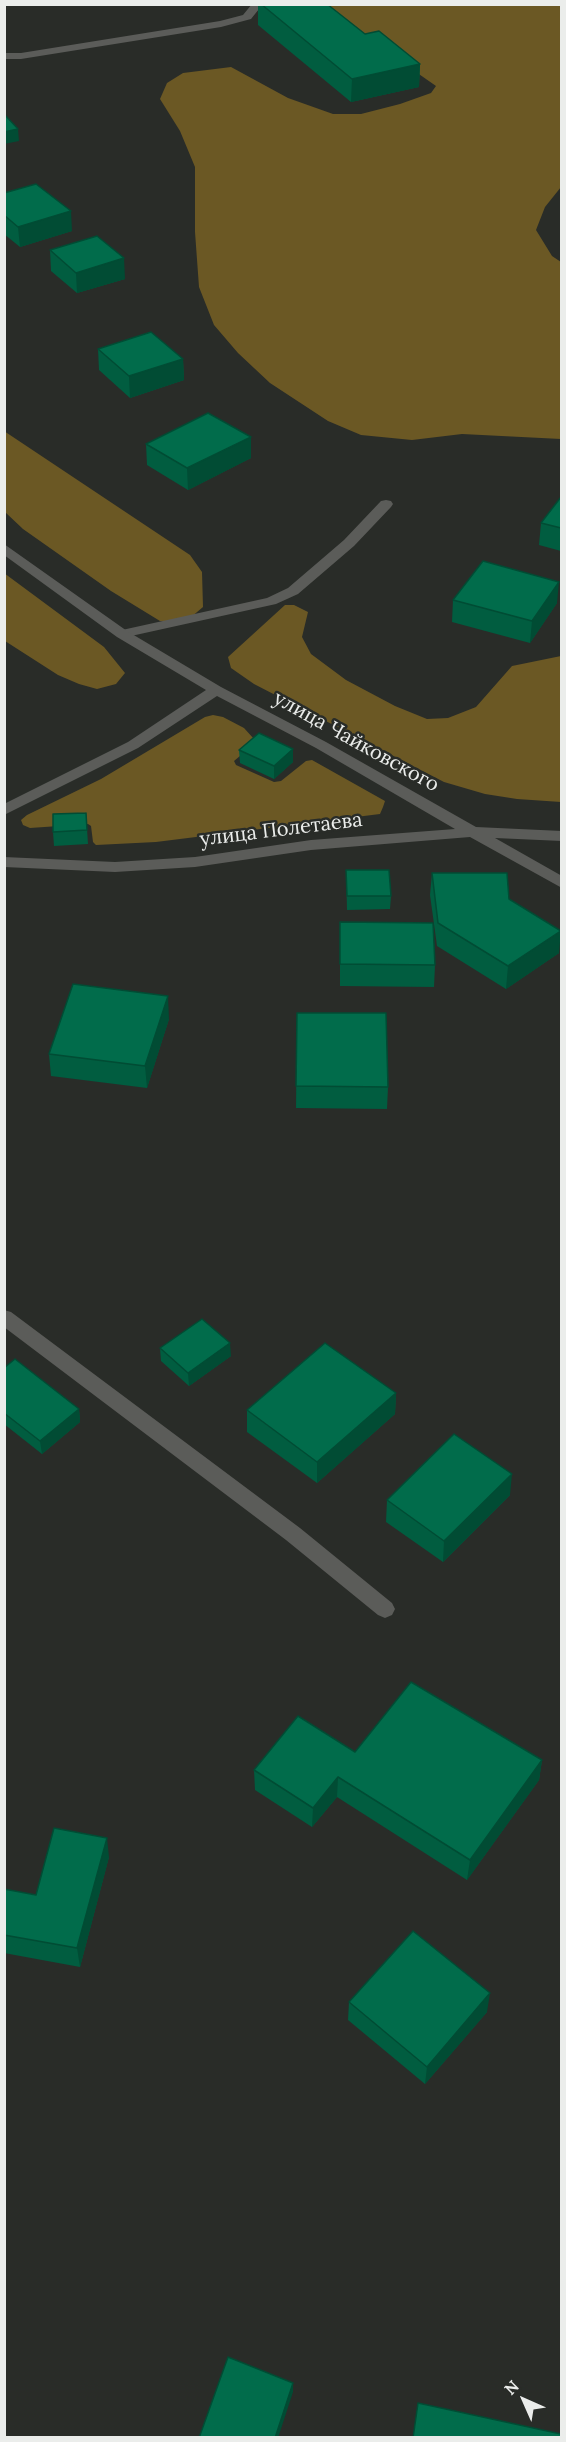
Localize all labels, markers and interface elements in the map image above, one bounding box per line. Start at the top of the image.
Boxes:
street label: улица Чайковского [269,687,443,797]
street label: улица Полетаева [198,808,364,852]
north arrow [494,2370,554,2430]
text: N [500,2376,523,2399]

